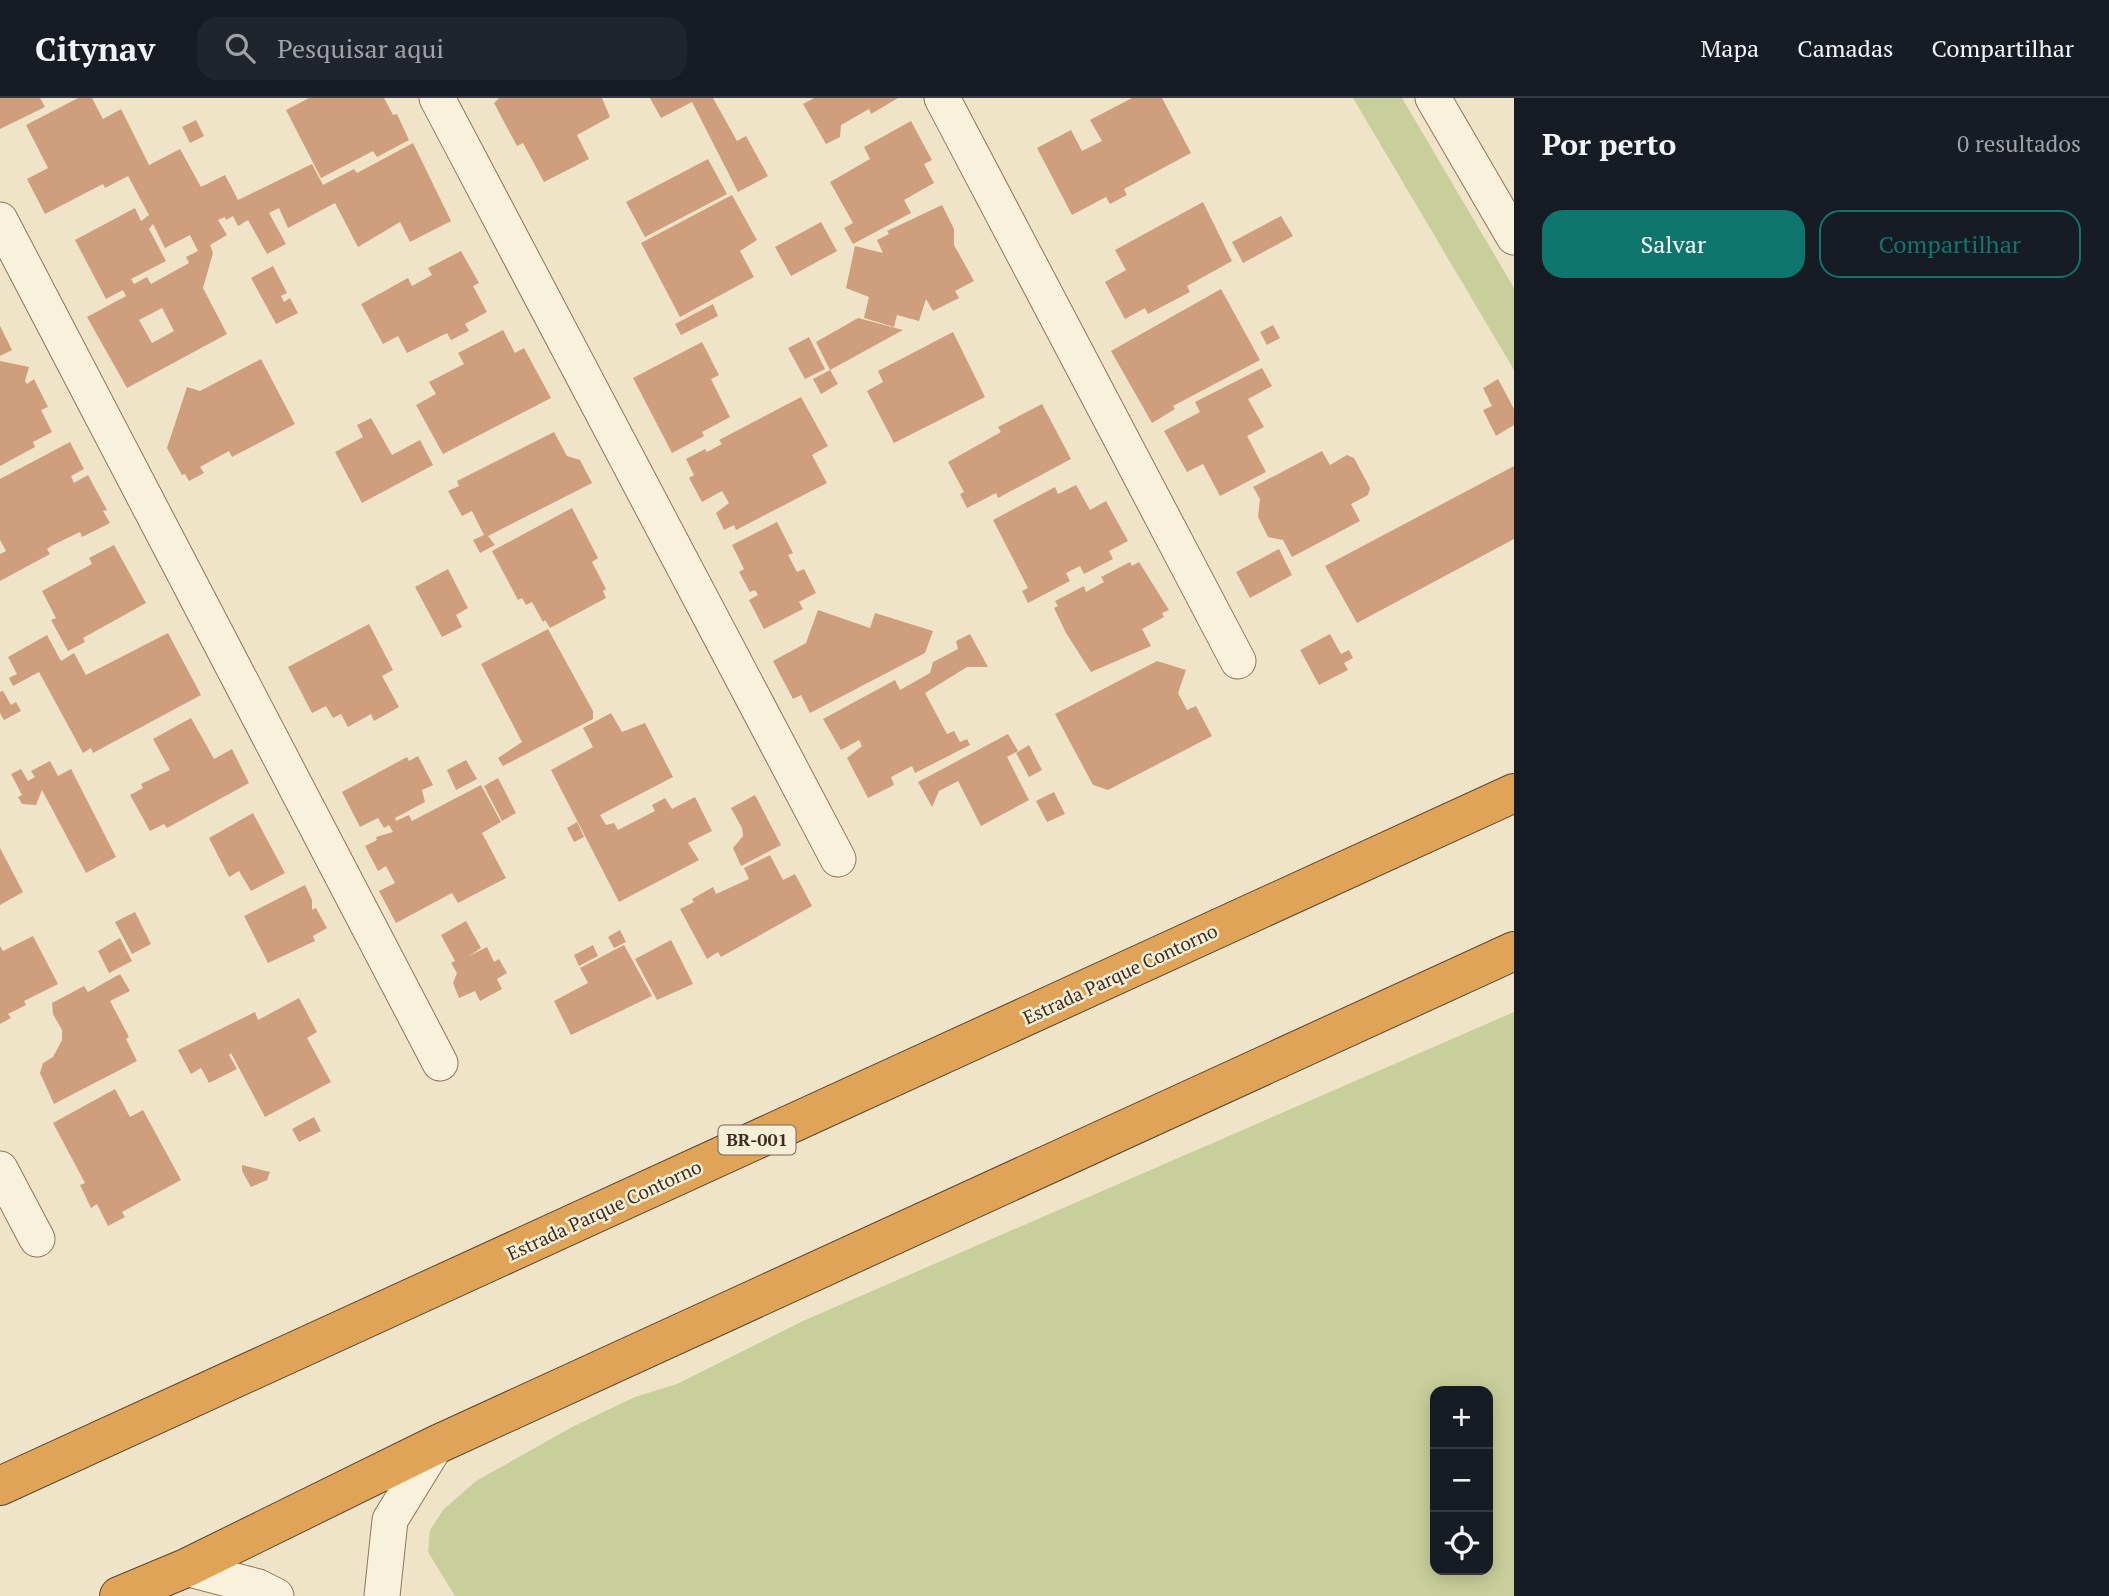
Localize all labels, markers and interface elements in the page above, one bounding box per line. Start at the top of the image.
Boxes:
search box [197,17,687,80]
text: Citynav [35,27,155,70]
icon: search [221,29,259,67]
text: Pesquisar aqui [277,31,444,65]
text: Mapa [1701,32,1759,64]
text: Camadas [1797,32,1893,64]
text: Compartilhar [1931,32,2074,64]
text: Por perto [1542,124,1676,164]
text: 0 resultados [1957,128,2081,159]
button: Salvar [1542,210,1805,278]
button: Compartilhar [1819,210,2081,278]
street label: Estrada Parque Contorno [1018,917,1221,1030]
road number: BR-001 [718,1126,796,1154]
street label: Estrada Parque Contorno [502,1153,705,1266]
map controls [1430,1386,1493,1575]
button: + [1430,1386,1493,1449]
button: − [1430,1449,1493,1512]
button: locate [1430,1512,1493,1575]

